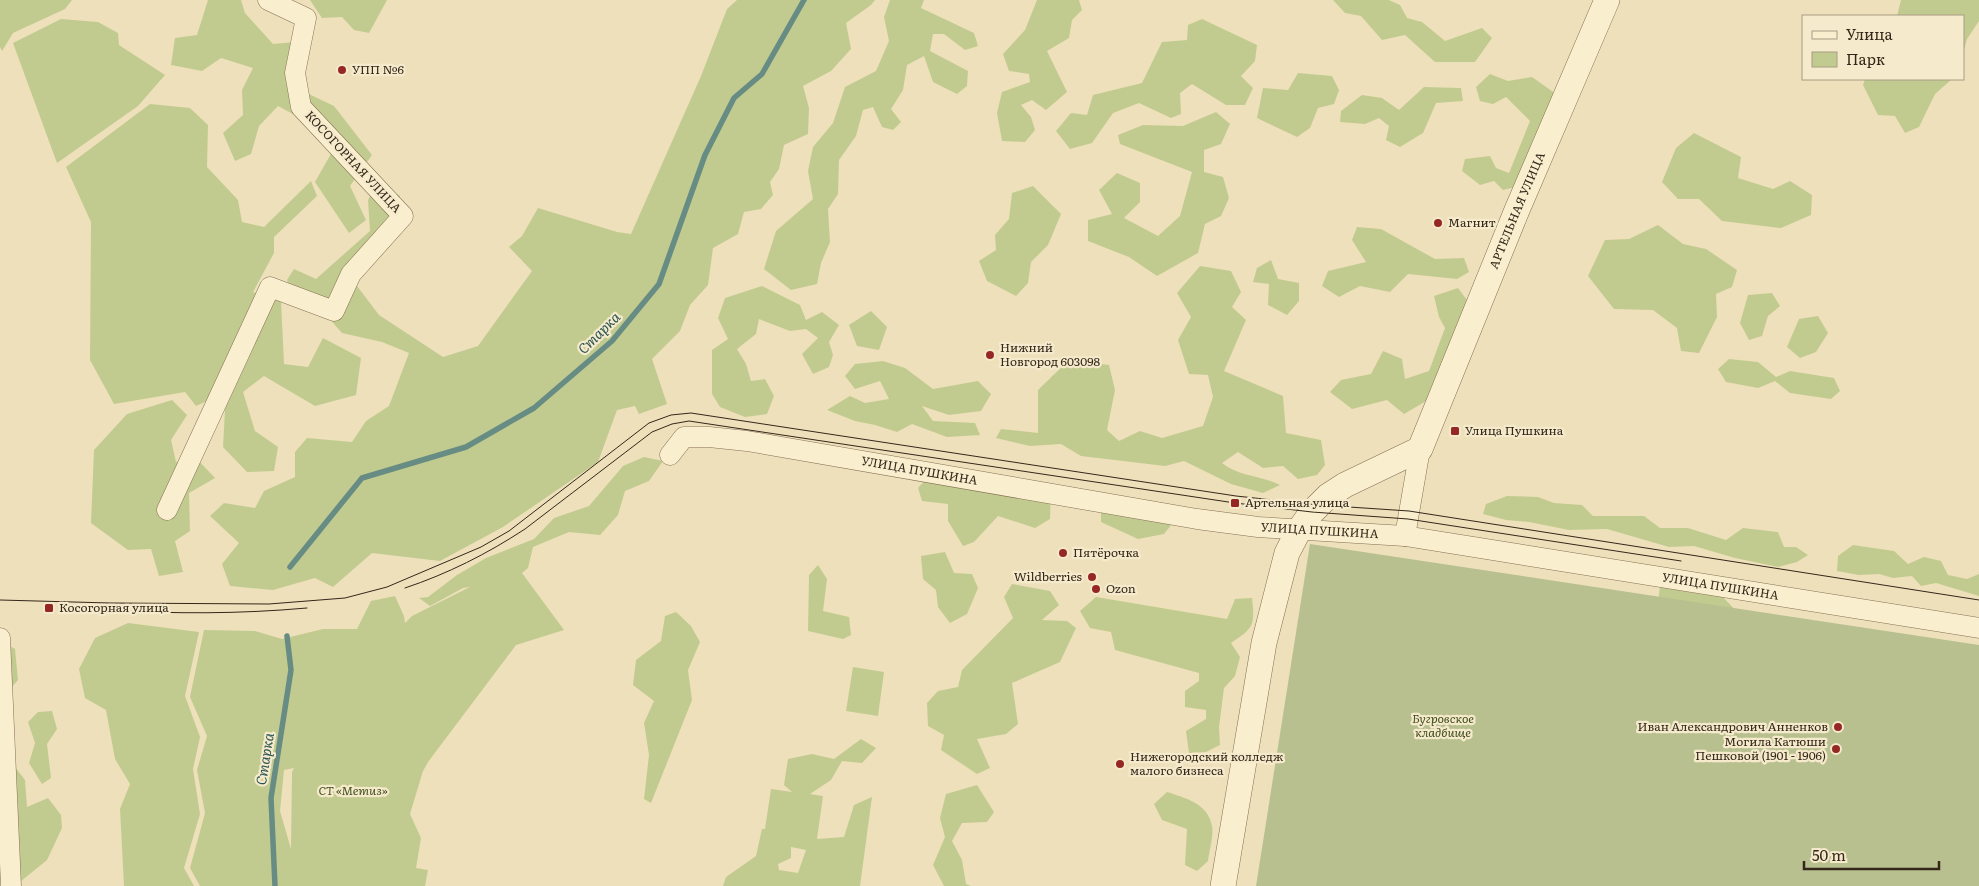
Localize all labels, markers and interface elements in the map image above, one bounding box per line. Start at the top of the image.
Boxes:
legend [1802,15,1964,80]
text: Улица [1846,22,1894,45]
text: Парк [1846,47,1885,70]
place label: УПП №6 [352,60,405,78]
marker: УПП №6 [336,64,348,76]
street label: КОСОГОРНАЯ УЛИЦА [301,106,406,217]
street label: АРТЕЛЬНАЯ УЛИЦА [1484,149,1549,271]
place label: Магнит [1448,213,1496,231]
marker: Магнит [1432,217,1444,229]
water label: Старка [573,307,624,358]
place label: Нижний Новгород 603098 [1000,338,1100,370]
marker: Нижний Новгород 603098 [984,349,996,361]
place label: Улица Пушкина [1465,421,1564,439]
marker: Улица Пушкина [1449,425,1461,437]
street label: УЛИЦА ПУШКИНА [860,451,979,489]
place label: Артельная улица [1245,493,1350,511]
marker: Артельная улица [1229,497,1241,509]
street label: УЛИЦА ПУШКИНА [1260,517,1379,542]
place label: Пятёрочка [1073,543,1140,561]
marker: Пятёрочка [1057,547,1069,559]
place label: Wildberries [1014,567,1083,585]
street label: УЛИЦА ПУШКИНА [1661,567,1780,604]
marker: Wildberries [1086,571,1098,583]
place label: Ozon [1106,579,1136,597]
marker: Ozon [1090,583,1102,595]
place label: Косогорная улица [59,598,169,616]
marker: Косогорная улица [43,602,55,614]
park label: Бугровское кладбище [1412,709,1474,741]
place label: Иван Александрович Анненков [1637,717,1828,735]
marker: Иван Александрович Анненков [1832,721,1844,733]
water label: Старка [250,731,278,786]
place label: Могила Катюши Пешковой (1901 - 1906) [1695,732,1826,764]
marker: Могила Катюши Пешковой (1901 - 1906) [1830,743,1842,755]
place label: Нижегородский колледж малого бизнеса [1130,747,1284,779]
marker: Нижегородский колледж малого бизнеса [1114,758,1126,770]
park label: СТ «Метиз» [318,781,388,799]
scale bar [1804,838,1939,870]
text: 50 m [1812,843,1846,866]

